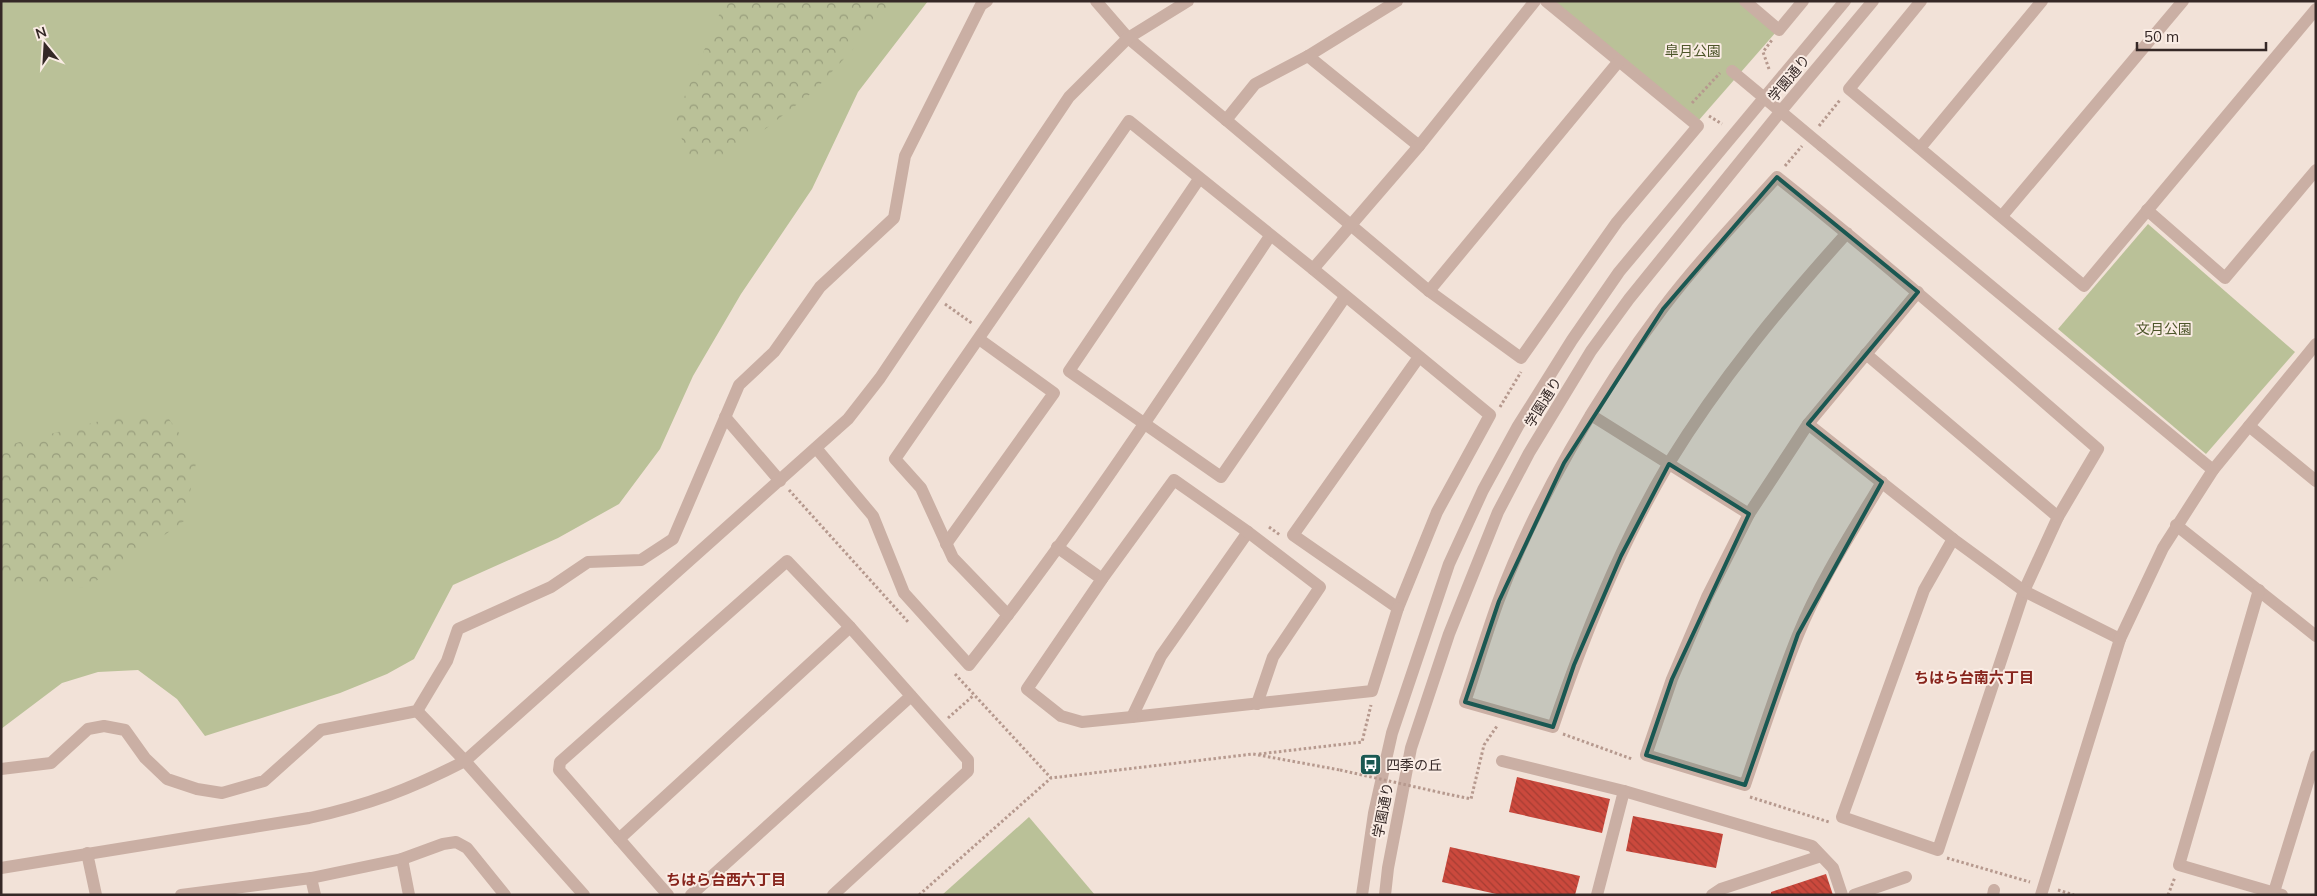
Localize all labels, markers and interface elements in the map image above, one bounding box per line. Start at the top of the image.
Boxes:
north arrow [20,20,70,70]
scale bar [2137,20,2266,52]
text: N [33,22,49,43]
text: 50 m [2144,27,2179,46]
park label: 皐月公園 [1665,42,1721,60]
street label: 学園通り [1764,51,1814,105]
park label: 文月公園 [2136,320,2192,338]
street label: 学園通り [1521,373,1565,431]
district label: ちはら台南六丁目 [1914,668,2034,687]
bus stop icon: 四季の丘 [1358,753,1382,777]
place label: 四季の丘 [1386,756,1442,774]
street label: 学園通り [1369,781,1397,839]
district label: ちはら台西六丁目 [666,870,786,889]

